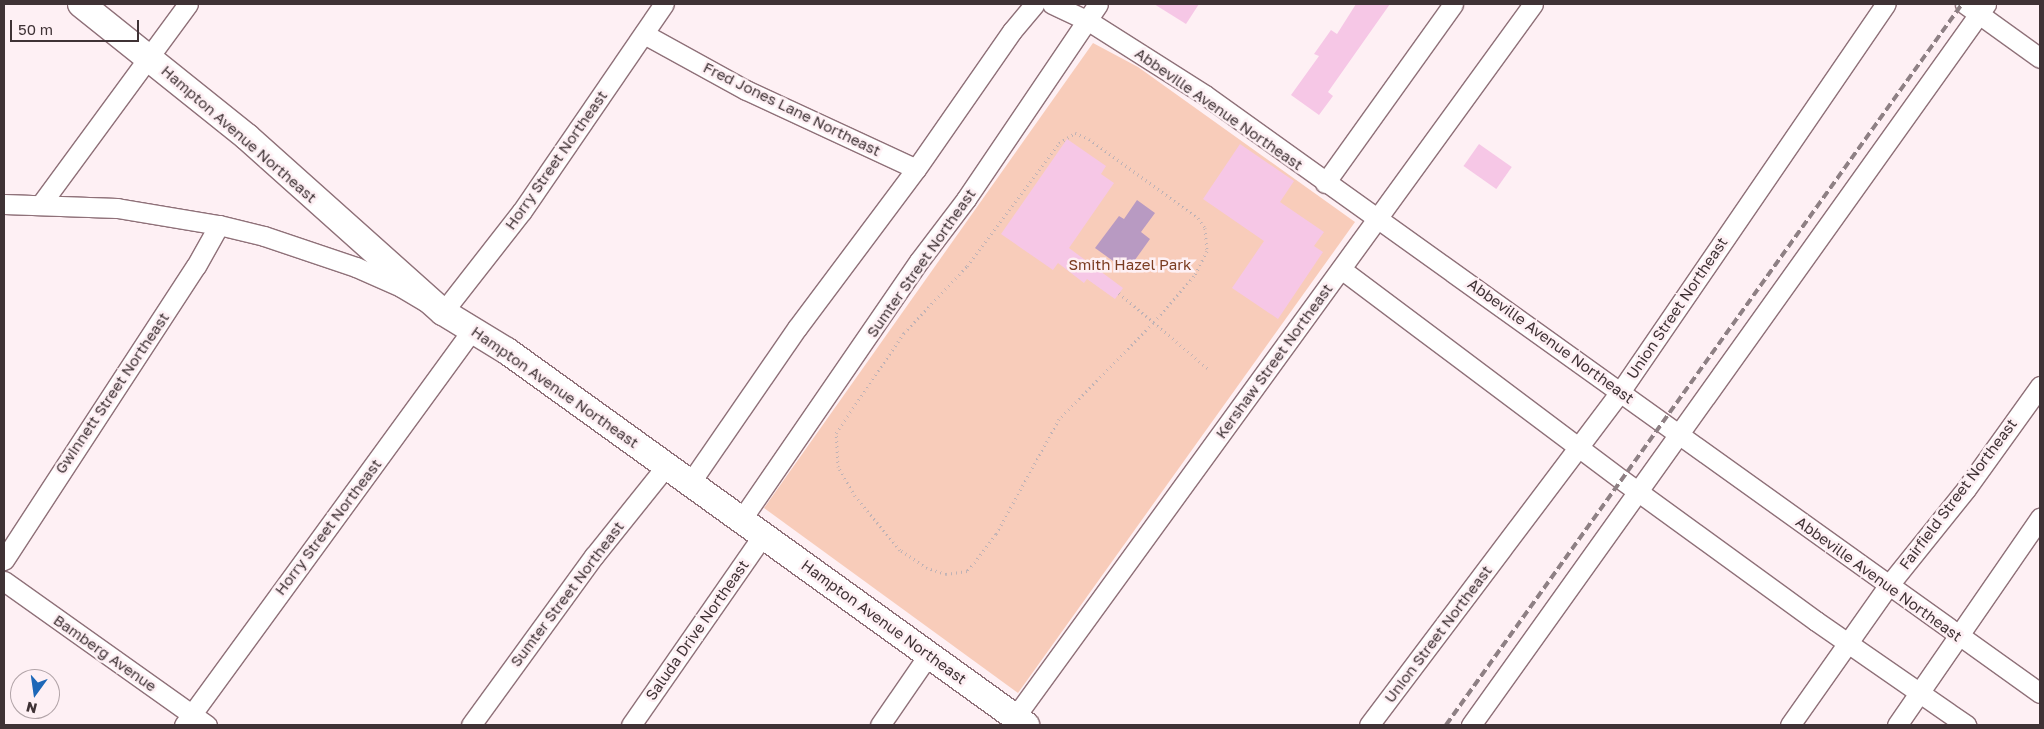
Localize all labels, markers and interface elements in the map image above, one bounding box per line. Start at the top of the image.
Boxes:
scale bar [12,10,141,42]
text: 50 m [18,20,53,38]
street label: Abbeville Avenue Northeast [1132,44,1306,174]
street label: Fred Jones Lane Northeast [700,58,884,160]
street label: Hampton Avenue Northeast [158,62,320,206]
street label: Horry Street Northeast [501,87,611,233]
street label: Sumter Street Northeast [863,185,979,341]
street label: Union Street Northeast [1623,234,1731,382]
park label: Smith Hazel Park [1068,256,1192,274]
street label: Abbeville Avenue Northeast [1464,275,1638,407]
street label: Kershaw Street Northeast [1212,280,1336,442]
street label: Gwinnett Street Northeast [51,309,173,477]
street label: Hampton Avenue Northeast [468,322,642,452]
street label: Fairfield Street Northeast [1895,415,2021,573]
street label: Horry Street Northeast [271,455,385,599]
street label: Abbeville Avenue Northeast [1792,513,1966,645]
street label: Sumter Street Northeast [507,518,627,670]
street label: Saluda Drive Northeast [642,556,752,704]
street label: Hampton Avenue Northeast [798,556,970,688]
street label: Union Street Northeast [1380,562,1496,706]
street label: Bamberg Avenue [50,611,160,695]
north arrow [10,669,60,719]
text: N [24,699,39,718]

